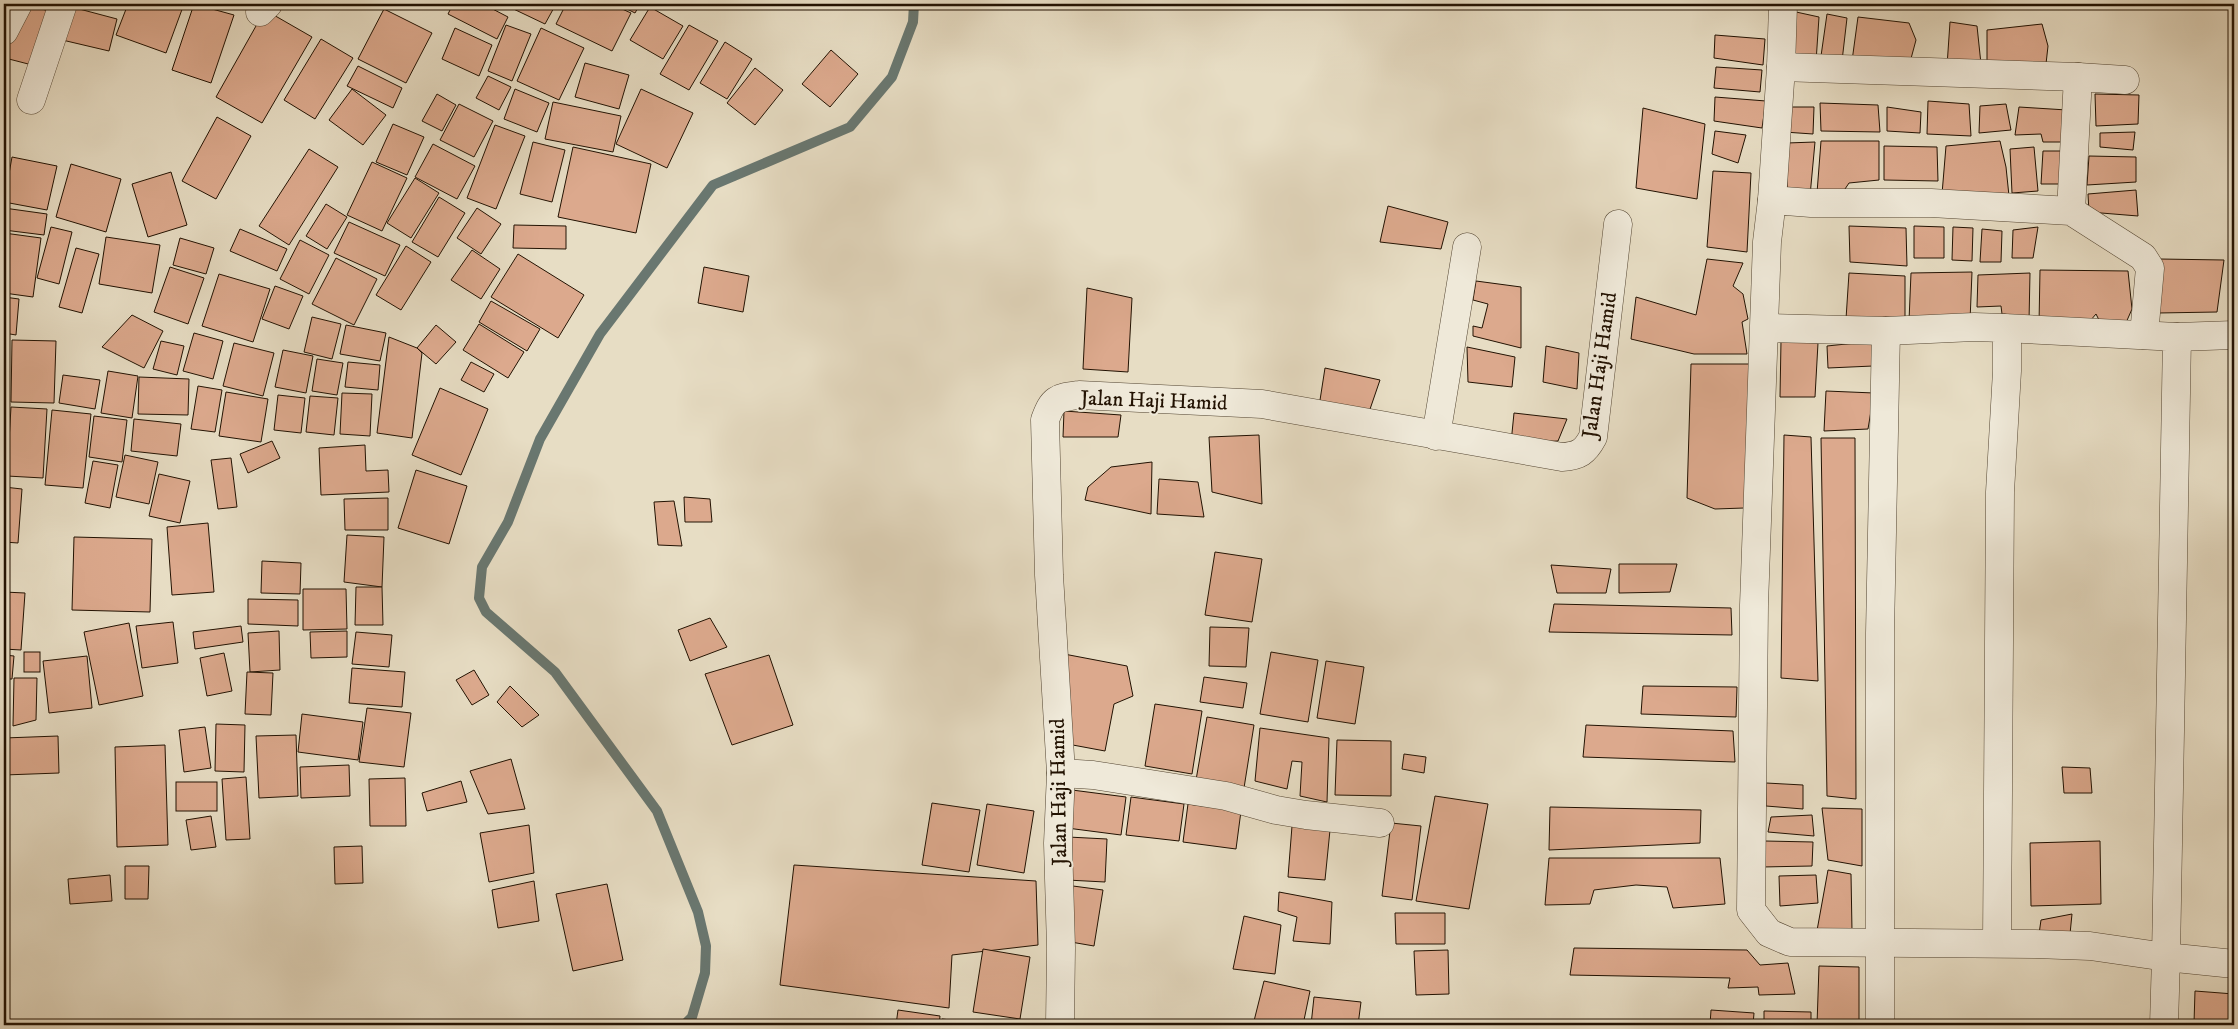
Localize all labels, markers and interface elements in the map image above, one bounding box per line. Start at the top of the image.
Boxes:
street label: Jalan Haji Hamid [1577,290,1623,442]
street label: Jalan Haji Hamid [1078,385,1229,417]
street label: Jalan Haji Hamid [1045,718,1073,868]

